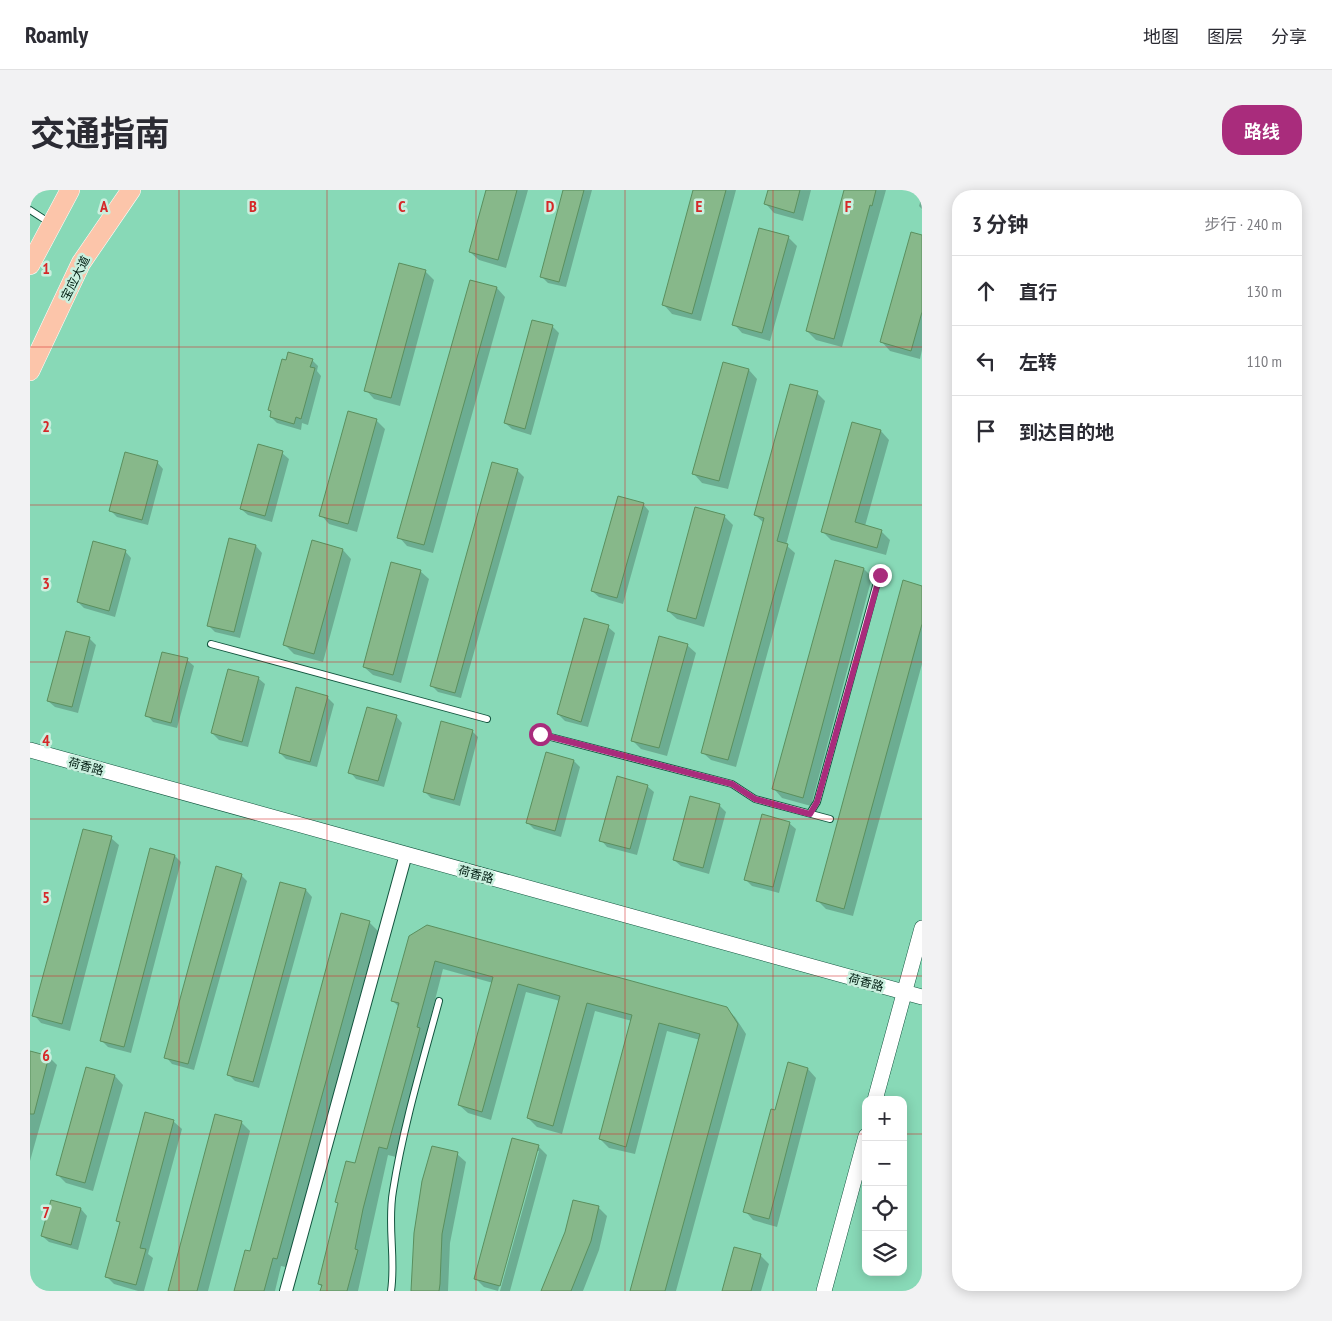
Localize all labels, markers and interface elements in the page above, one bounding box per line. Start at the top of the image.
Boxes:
text: Roamly [25,19,88,50]
text: 地图 [1143,25,1179,48]
text: 图层 [1207,25,1243,48]
text: 分享 [1271,25,1307,48]
button: 路线 [1222,105,1302,155]
text: 交通指南 [30,110,170,156]
text: A [99,196,109,216]
text: B [249,196,257,216]
text: C [398,196,406,216]
text: D [546,196,555,216]
text: E [696,196,703,216]
text: F [845,196,852,216]
text: 3 分钟 [972,211,1028,238]
text: 步行 · 240 m [1204,214,1282,234]
street label: 宝应大道 [57,253,93,303]
text: 1 [42,258,50,278]
icon: ahead [972,277,1000,305]
text: 直行 [1019,280,1057,304]
text: 130 m [1247,281,1282,301]
icon: left [972,347,1000,375]
text: 左转 [1019,350,1057,374]
text: 110 m [1247,351,1282,371]
text: 2 [42,416,50,436]
icon: arrive [972,417,1000,445]
text: 到达目的地 [1019,420,1114,444]
route end [869,564,892,587]
text: 3 [42,573,50,593]
route start [529,723,552,746]
text: 4 [42,730,50,750]
street label: 荷香路 [67,754,105,778]
street label: 荷香路 [457,862,495,886]
text: 5 [42,887,50,907]
street label: 荷香路 [847,970,885,994]
text: 6 [42,1045,50,1065]
map controls [862,1096,907,1276]
button: + [862,1096,907,1141]
button: − [862,1141,907,1186]
button: locate [862,1186,907,1231]
text: 7 [42,1202,50,1222]
button: layers [862,1231,907,1276]

